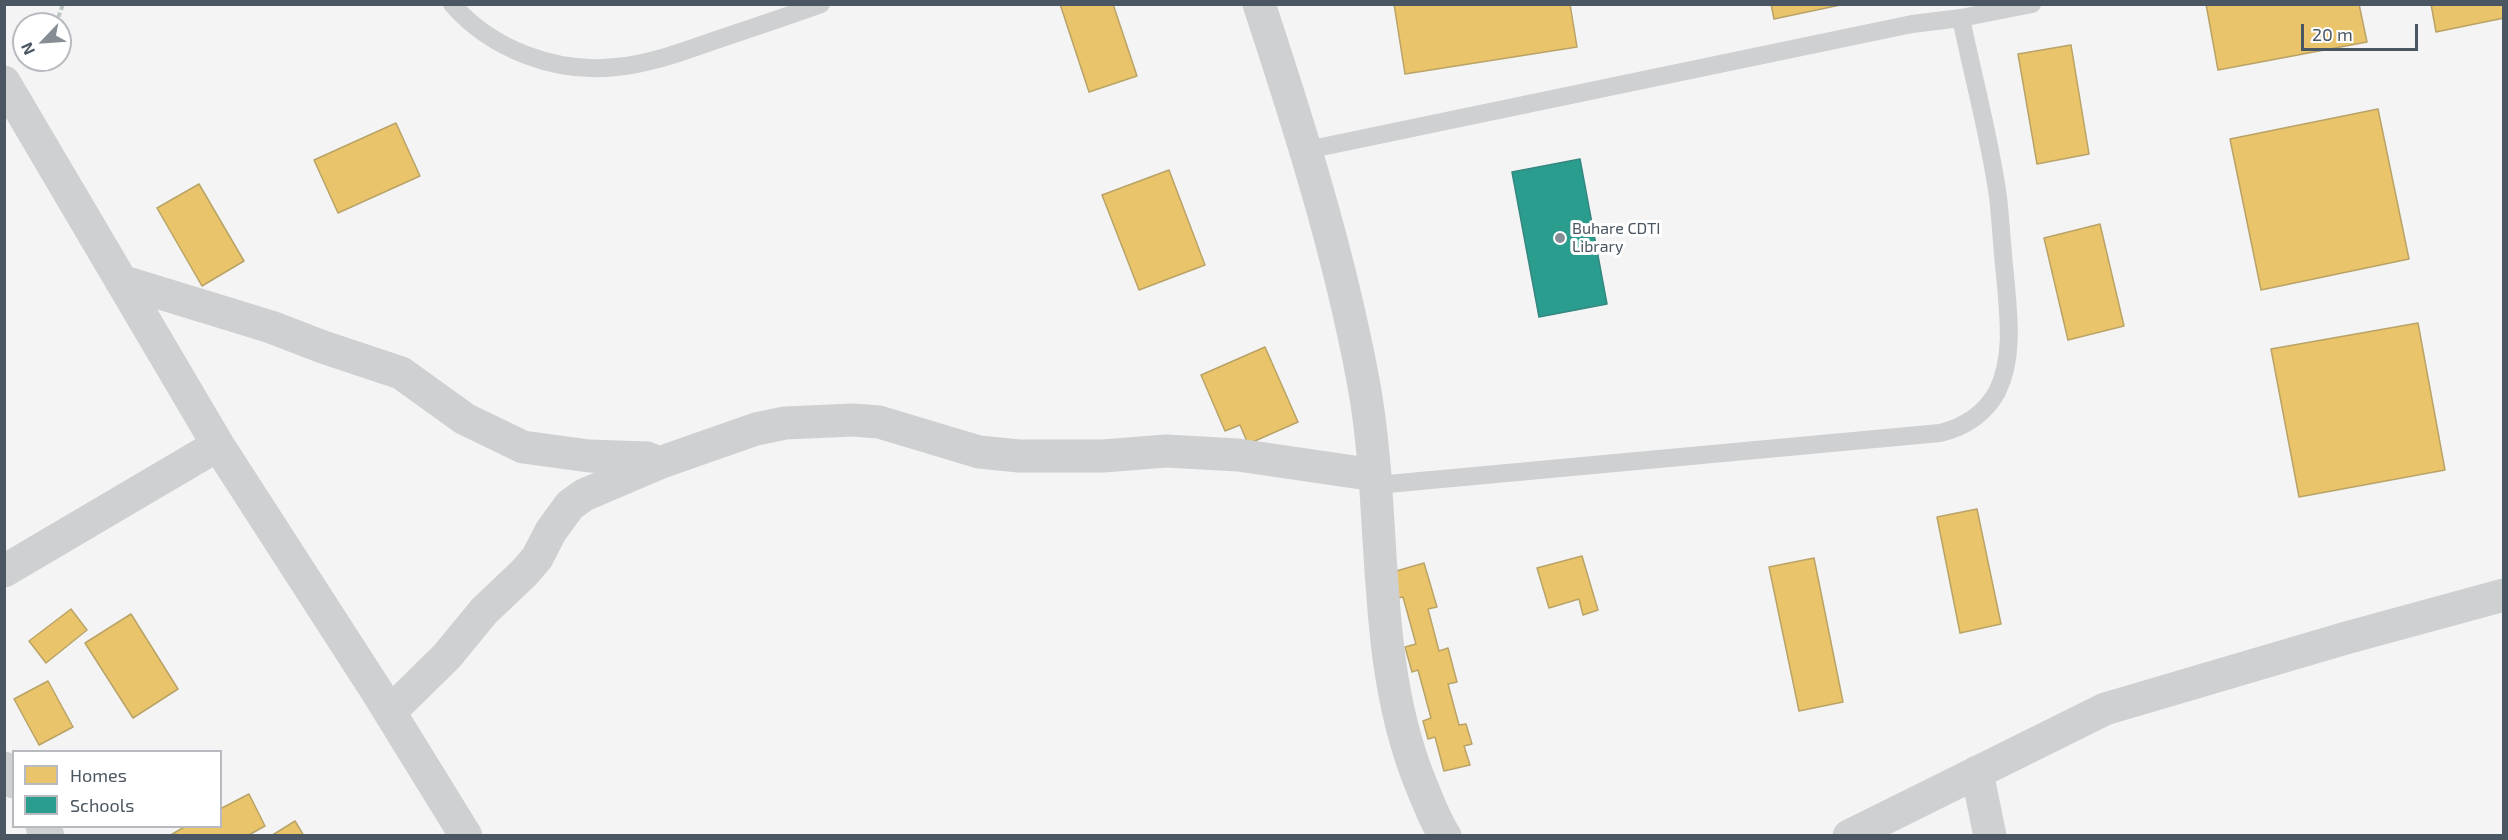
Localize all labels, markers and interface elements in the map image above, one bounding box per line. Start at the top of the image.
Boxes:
north arrow [12,12,72,72]
scale bar [2304,12,2421,50]
text: 20 m [2312,23,2353,45]
text: N [16,40,38,58]
place label: Buhare CDTI Library [1572,219,1660,257]
marker: Buhare CDTI Library [1553,231,1567,245]
legend [12,750,222,828]
text: Homes [70,764,127,786]
text: Schools [70,794,134,816]

